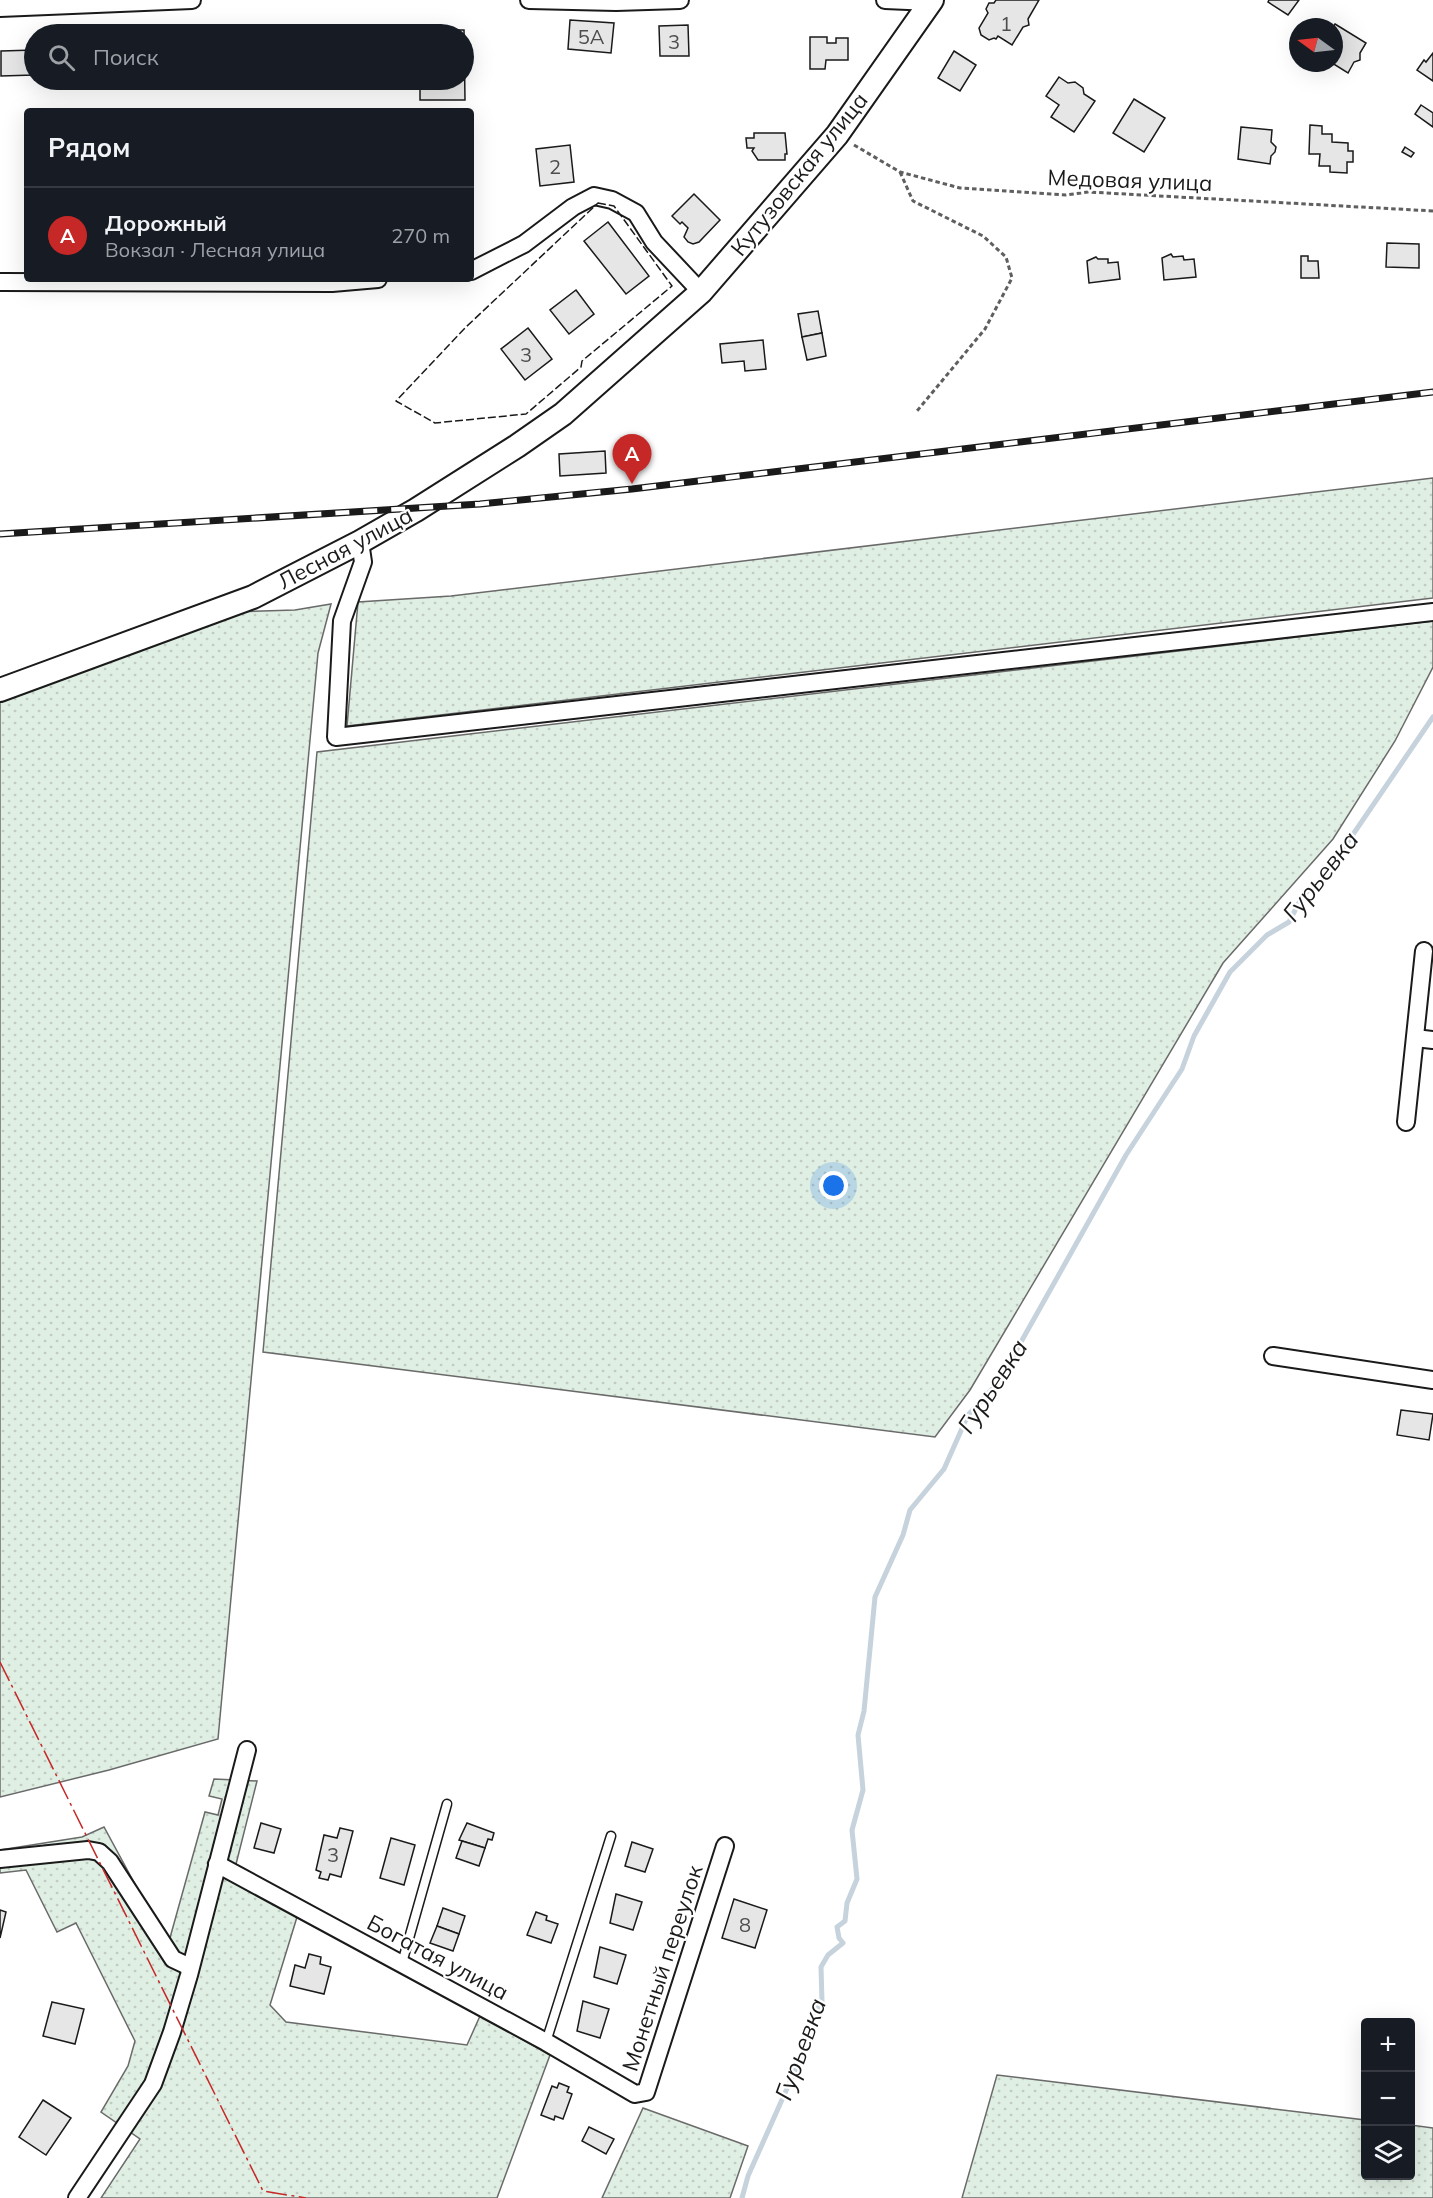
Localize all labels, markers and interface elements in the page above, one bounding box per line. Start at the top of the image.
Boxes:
house number: 1 [1000,11,1012,36]
north arrow [1289,18,1343,72]
search box [24,24,474,90]
house number: 5А [578,24,605,49]
house number: 3 [668,29,680,54]
icon: search [45,41,78,74]
text: Поиск [93,43,159,71]
street label: Кутузовская улица [724,87,874,261]
text: Рядом [48,131,131,164]
house number: 2 [549,154,561,179]
street label: Медовая улица [1047,163,1213,197]
text: Дорожный [105,209,227,237]
text: A [60,223,75,248]
text: 270 m [391,223,450,248]
text: Вокзал · Лесная улица [105,237,325,262]
house number: 3 [520,342,532,367]
pin: A [612,434,652,484]
street label: Лесная улица [273,501,417,595]
water label: Гурьевка [1275,825,1365,927]
your location [819,1171,848,1200]
water label: Гурьевка [950,1333,1034,1439]
house number: 3 [327,1842,339,1867]
street label: Монетный переулок [615,1861,709,2075]
street label: Богатая улица [362,1908,514,2006]
house number: 8 [739,1912,751,1937]
water label: Гурьевка [768,1994,832,2104]
map controls [1361,2018,1415,2180]
button: + [1361,2018,1415,2072]
button: − [1361,2072,1415,2126]
button: layers [1361,2126,1415,2180]

